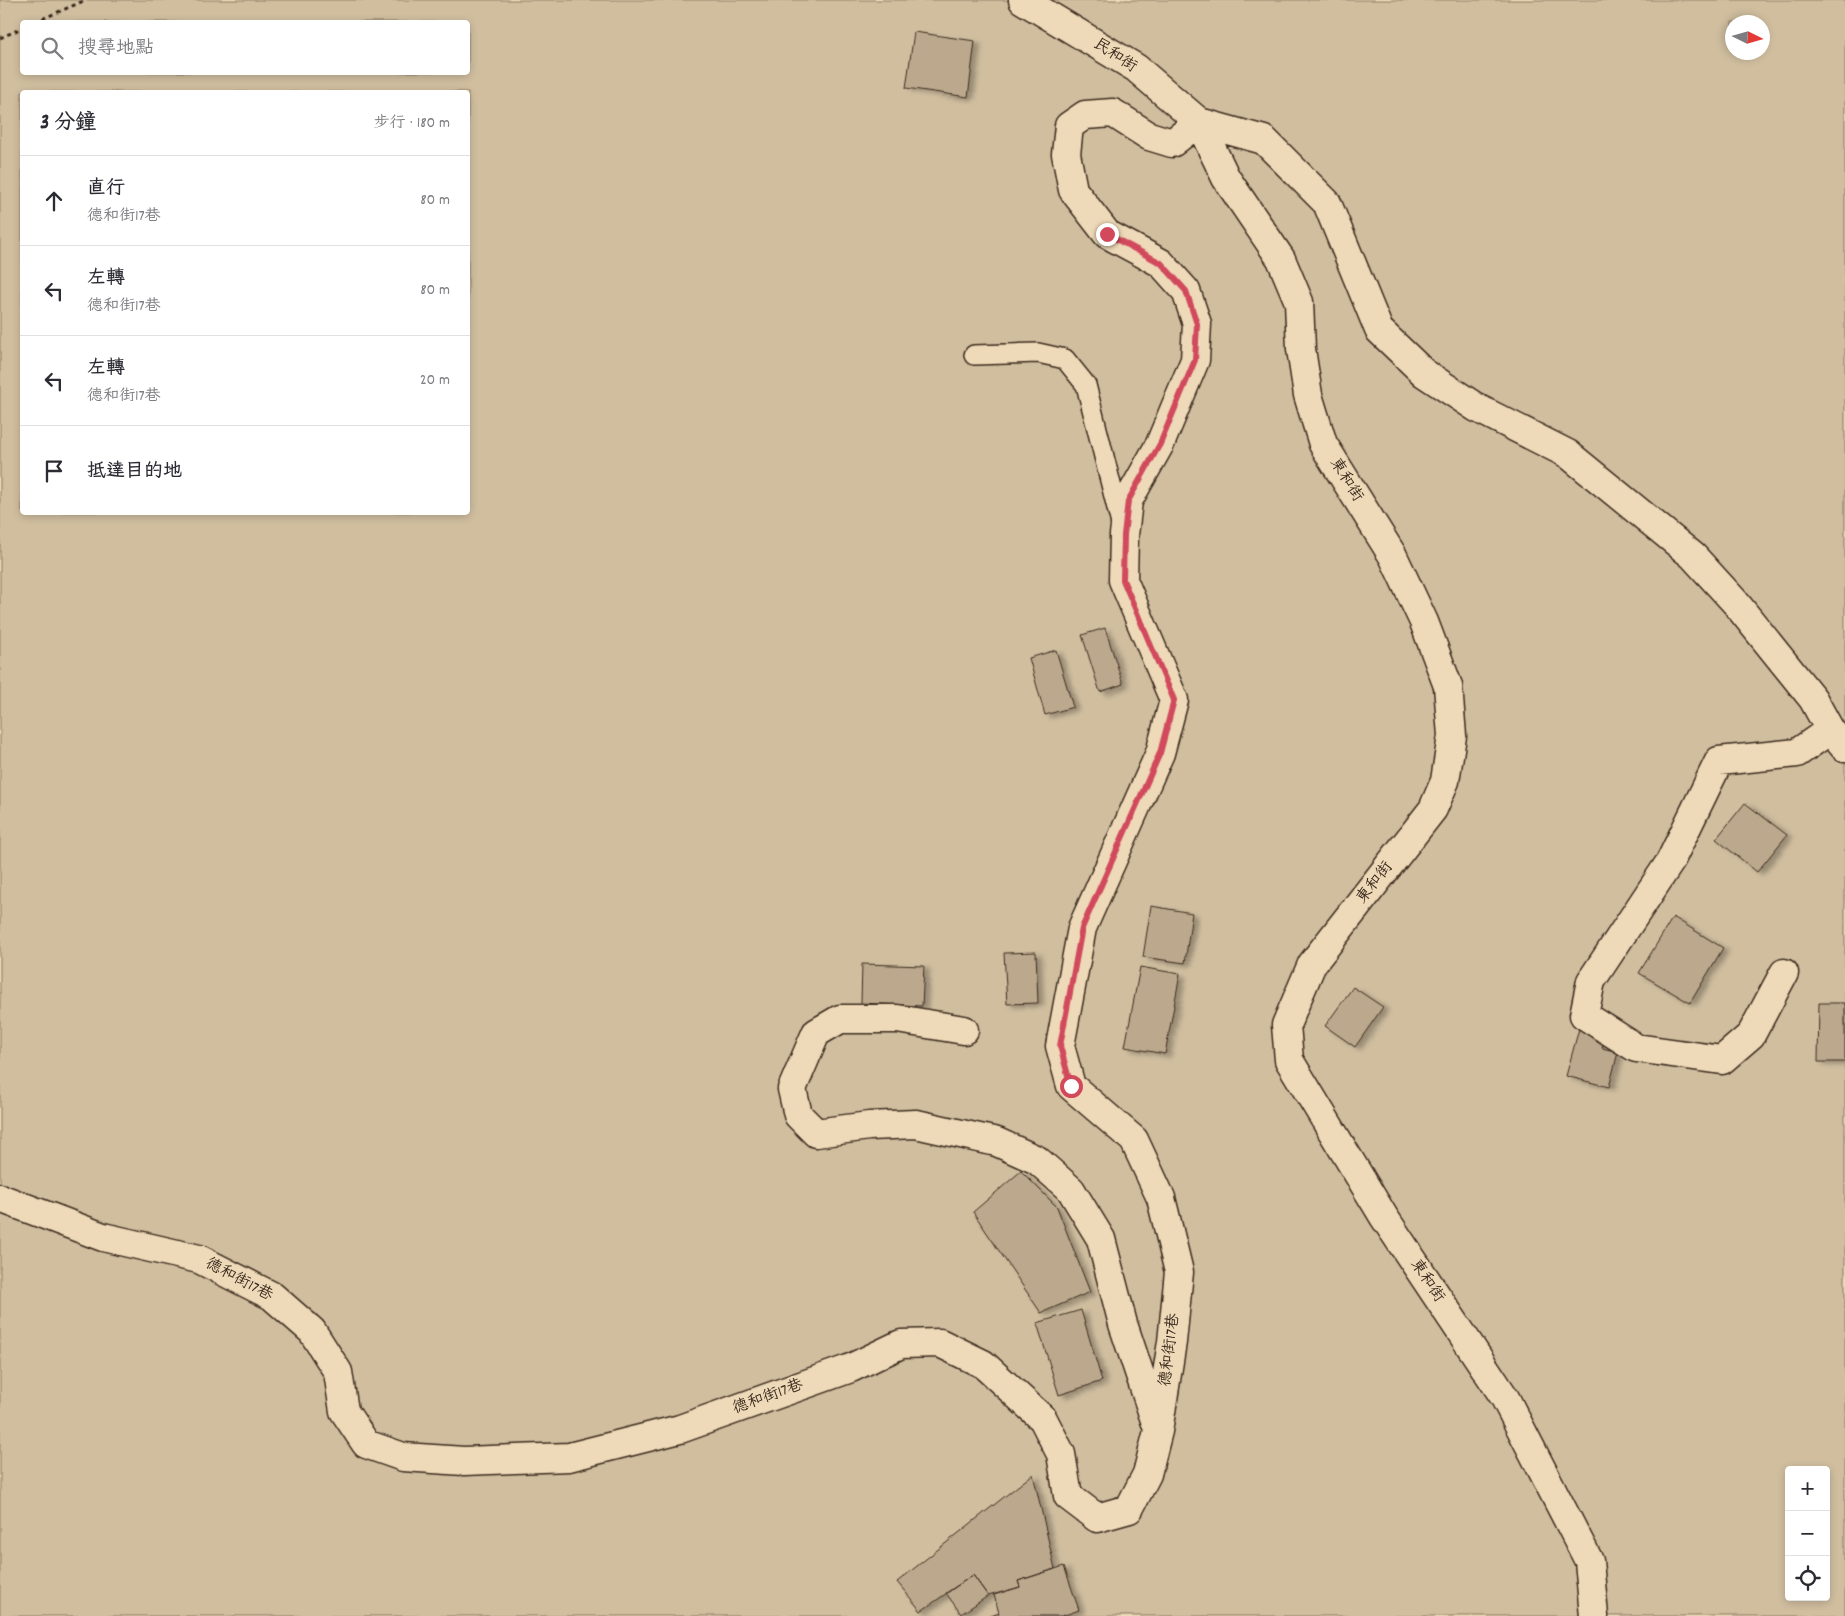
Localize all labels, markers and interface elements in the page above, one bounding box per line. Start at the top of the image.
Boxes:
north arrow [1725,15,1770,60]
search box [20,20,470,75]
street label: 民和街 [1089,33,1141,79]
icon: search [38,34,66,62]
text: 搜尋地點 [78,36,154,63]
text: 3 分鐘 [40,109,96,139]
text: 步行 · 180 m [374,112,450,135]
text: 直行 [87,176,125,203]
icon: ahead [40,187,68,215]
text: 80 m [420,189,450,212]
text: 德和街17巷 [87,205,161,228]
route end [1096,223,1119,246]
text: 左轉 [87,266,125,293]
icon: left [40,277,68,305]
text: 80 m [420,279,450,302]
text: 德和街17巷 [87,295,161,318]
text: 左轉 [87,356,125,383]
icon: left [40,367,68,395]
text: 20 m [420,369,450,392]
text: 德和街17巷 [87,385,161,408]
street label: 東和街 [1324,454,1368,506]
icon: arrive [40,457,68,485]
text: 抵達目的地 [87,459,182,486]
street label: 東和街 [1351,857,1399,909]
route start [1060,1075,1083,1098]
street label: 德和街17巷 [201,1253,277,1307]
street label: 東和街 [1404,1255,1450,1307]
street label: 德和街17巷 [1154,1312,1186,1388]
street label: 德和街17巷 [729,1374,807,1420]
map controls [1785,1466,1830,1601]
button: + [1785,1466,1830,1511]
button: − [1785,1511,1830,1556]
button: locate [1785,1556,1830,1601]

